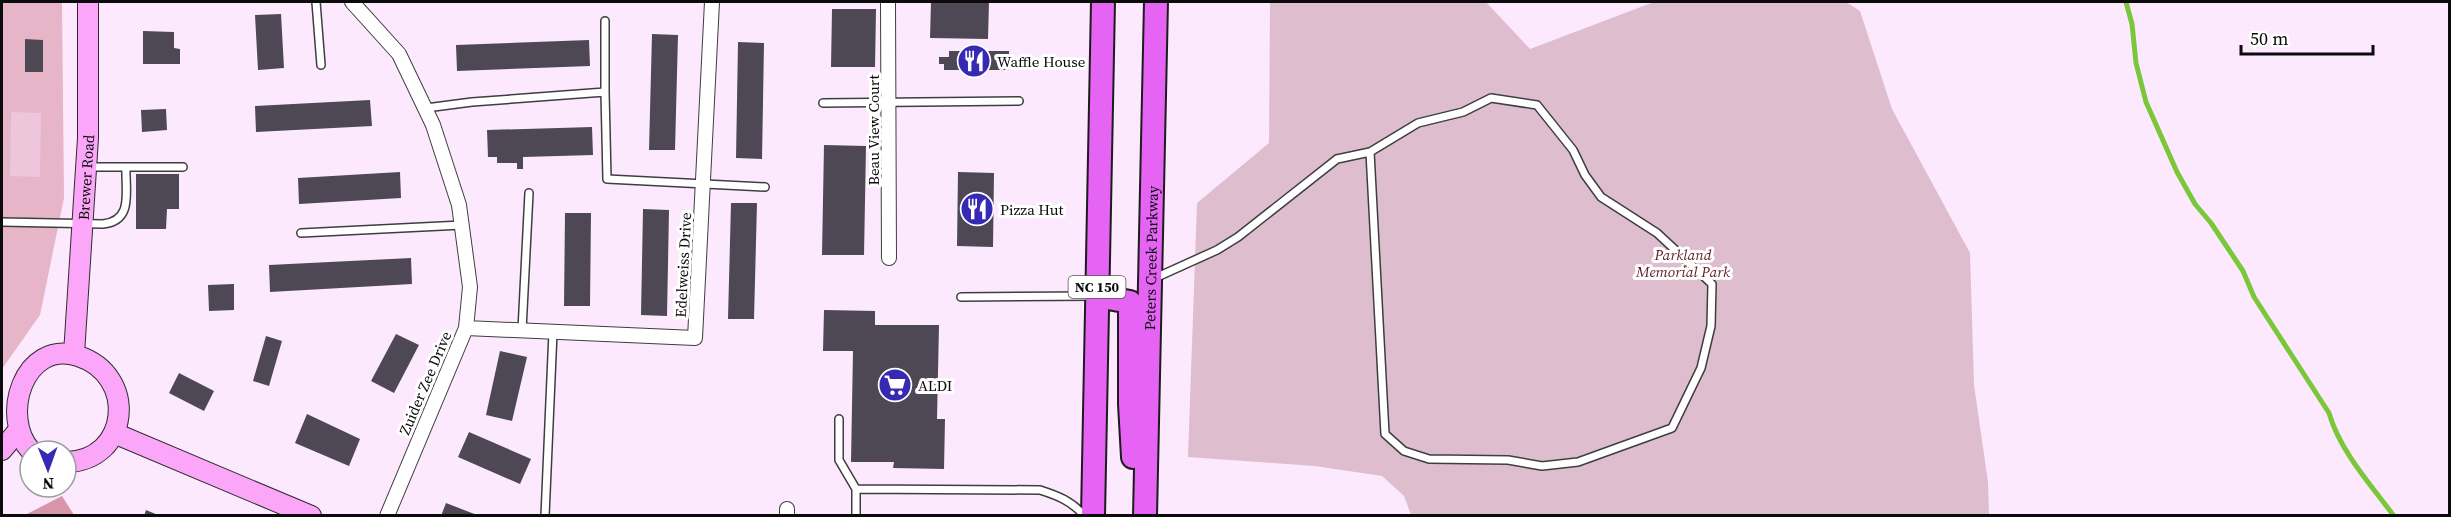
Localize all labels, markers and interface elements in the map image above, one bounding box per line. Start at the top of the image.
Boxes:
scale bar [2241,18,2373,56]
text: 50 m [2250,26,2288,51]
restaurant icon: Waffle House [956,43,992,79]
place label: Waffle House [997,51,1086,72]
street label: Beau View Court [863,75,884,185]
street label: Brewer Road [72,133,99,221]
street label: Peters Creek Parkway [1138,185,1163,331]
restaurant icon: Pizza Hut [959,191,995,227]
place label: Pizza Hut [1000,199,1064,220]
street label: Edelweiss Drive [670,212,696,318]
park label: Parkland Memorial Park [1635,244,1731,282]
road number: NC 150 [1068,276,1126,298]
street label: Zuider Zee Drive [394,328,456,438]
supermarket icon: ALDI [877,367,913,403]
place label: ALDI [918,375,952,396]
north arrow [18,439,78,499]
text: N [42,473,54,495]

